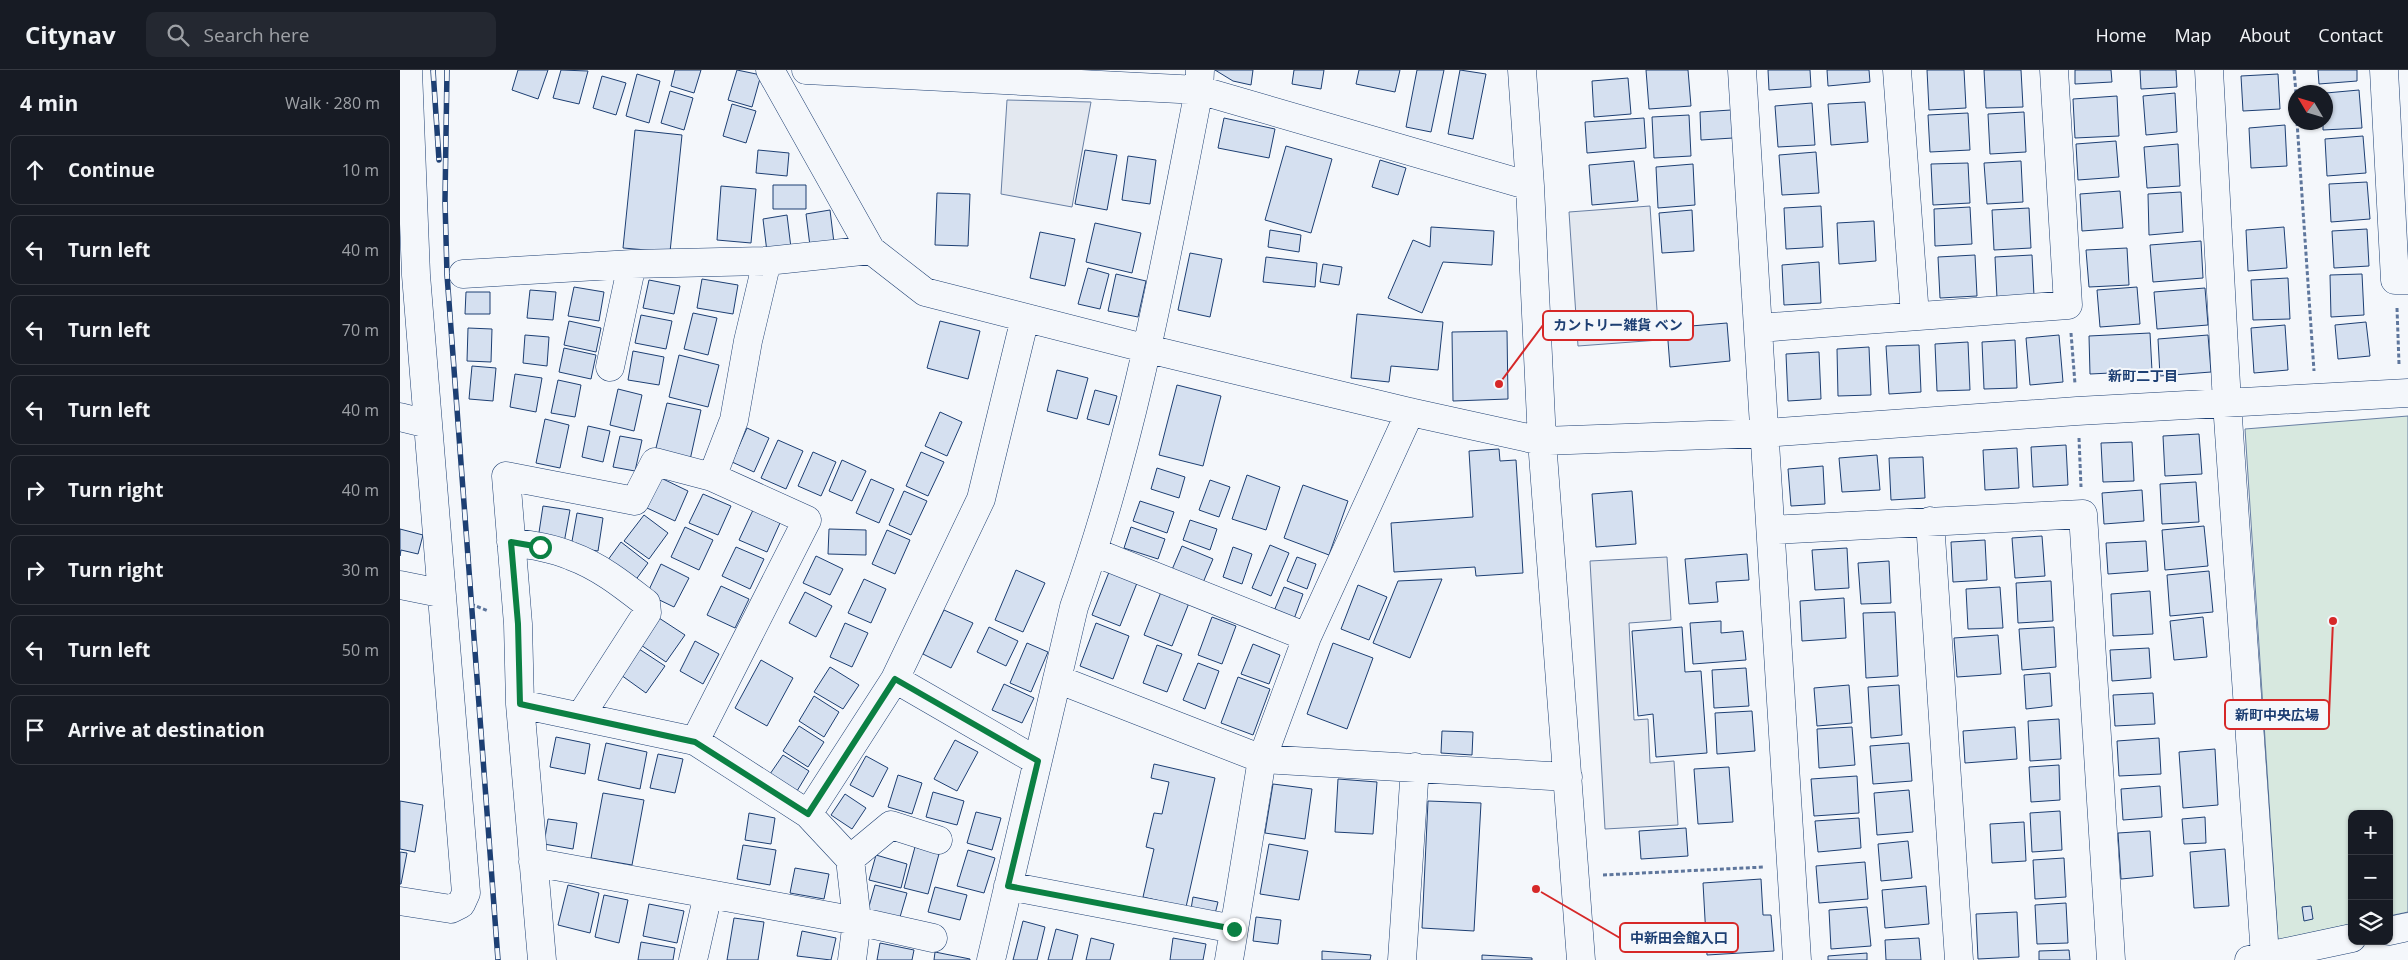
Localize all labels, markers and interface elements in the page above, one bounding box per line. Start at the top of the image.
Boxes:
search box [146,12,496,57]
text: Citynav [25,18,116,51]
icon: search [164,21,192,49]
text: Search here [204,22,309,48]
text: Home [2096,23,2146,47]
text: Map [2174,23,2212,47]
text: About [2240,23,2290,47]
text: Contact [2318,23,2383,47]
north arrow [2288,85,2333,130]
text: 4 min [20,89,78,117]
text: Walk · 280 m [285,92,380,114]
icon: ahead [21,156,49,184]
text: Continue [68,157,155,183]
text: 10 m [342,159,379,181]
icon: left [21,236,49,264]
text: Turn left [68,237,150,263]
text: 40 m [342,239,379,261]
callout: カントリー雑貨 ベン [1543,311,1693,340]
text: カントリー雑貨 ベン [1553,315,1683,334]
icon: left [21,316,49,344]
text: Turn left [68,317,150,343]
text: 70 m [342,319,379,341]
district label: 新町二丁目 [2108,366,2178,385]
icon: left [21,396,49,424]
text: Turn left [68,397,150,423]
text: 40 m [342,399,379,421]
icon: right [21,476,49,504]
text: Turn right [68,477,163,503]
text: 40 m [342,479,379,501]
route start [529,536,552,559]
icon: right [21,556,49,584]
text: Turn right [68,557,163,583]
text: 30 m [342,559,379,581]
icon: left [21,636,49,664]
text: Turn left [68,637,150,663]
text: 50 m [342,639,379,661]
callout: 新町中央広場 [2225,700,2329,729]
text: 新町中央広場 [2235,705,2319,724]
icon: arrive [21,716,49,744]
text: Arrive at destination [68,717,265,743]
map controls [2348,810,2393,945]
button: + [2348,810,2393,855]
button: − [2348,855,2393,900]
button: layers [2348,900,2393,945]
route end [1223,918,1246,941]
callout: 中新田会館入口 [1620,923,1738,952]
text: 中新田会館入口 [1630,928,1728,947]

